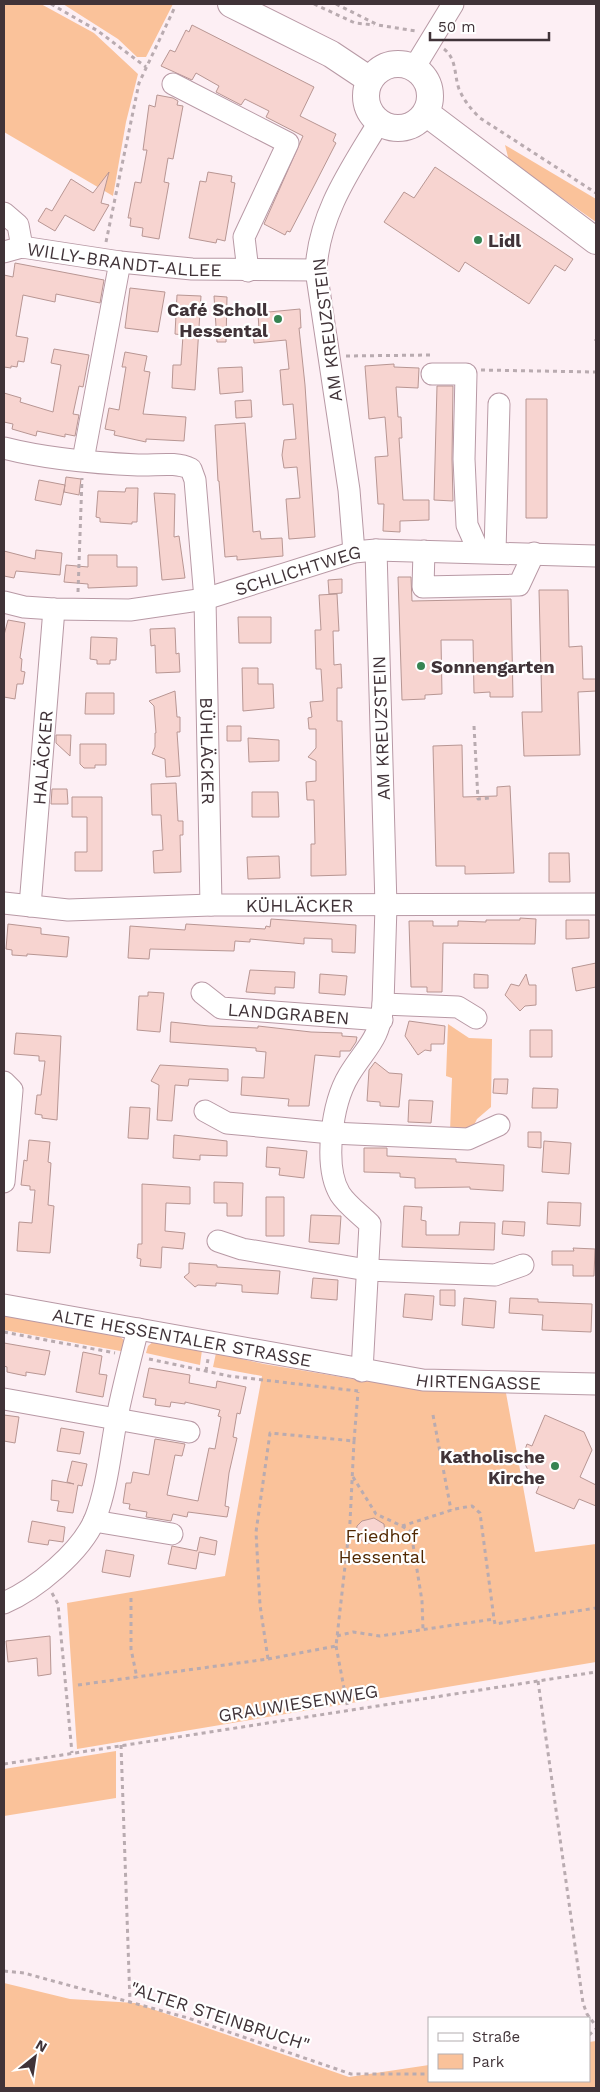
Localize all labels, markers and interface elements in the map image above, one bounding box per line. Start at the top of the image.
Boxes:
scale bar [430,10,549,42]
text: 50 m [438,18,475,36]
place label: Lidl [488,230,521,251]
marker: Lidl [472,234,484,246]
street label: WILLY-BRANDT-ALLEE [26,237,222,280]
street label: AM KREUZSTEIN [308,257,346,403]
place label: Café Scholl Hessental [167,299,268,341]
marker: Café Scholl Hessental [272,313,284,325]
street label: SCHLICHTWEG [232,541,362,599]
street label: AM KREUZSTEIN [368,655,394,801]
place label: Sonnengarten [431,656,555,677]
marker: Sonnengarten [415,660,427,672]
street label: BÜHLÄCKER [196,697,220,805]
street label: HALÄCKER [28,709,56,806]
street label: KÜHLÄCKER [246,894,353,915]
street label: LANDGRABEN [227,998,350,1028]
street label: ALTE HESSENTALER STRASSE [51,1303,313,1370]
street label: HIRTENGASSE [414,1368,541,1393]
place label: Katholische Kirche [440,1446,545,1488]
marker: Katholische Kirche [549,1460,561,1472]
park label: Friedhof Hessental [338,1525,426,1567]
street label: GRAUWIESENWEG [217,1680,379,1726]
street label: "ALTER STEINBRUCH" [128,1977,312,2055]
legend [428,2017,590,2082]
text: Straße [472,2028,520,2046]
north arrow [10,2032,60,2082]
text: N [33,2036,50,2055]
text: Park [472,2053,505,2071]

